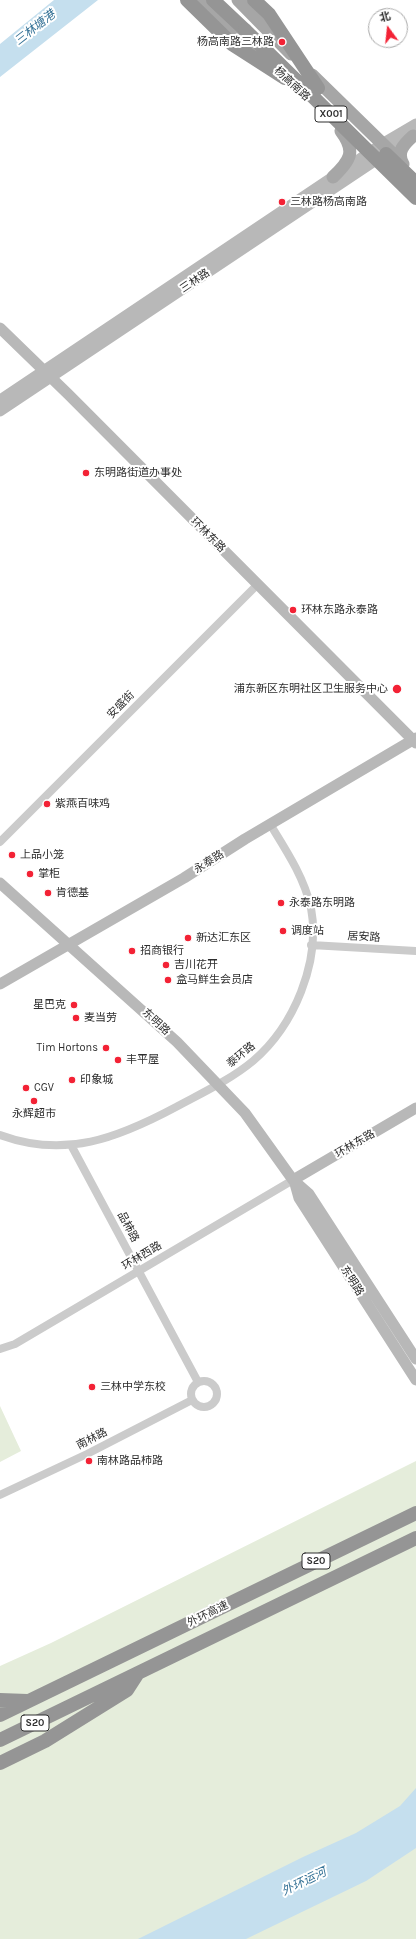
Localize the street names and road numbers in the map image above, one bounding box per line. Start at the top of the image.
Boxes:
street label: 杨高南路 [271,64,313,104]
road number: X001 [315,106,347,122]
street label: 三林路 [178,266,212,296]
street label: 环林东路 [188,515,228,555]
street label: 安盛街 [105,689,137,721]
street label: 永泰路 [192,848,226,876]
street label: 居安路 [347,930,381,944]
street label: 东明路 [139,1006,173,1038]
street label: 泰环路 [224,1039,258,1071]
street label: 环林东路 [333,1127,377,1161]
street label: 品柿路 [114,1209,142,1245]
street label: 环林西路 [120,1239,164,1273]
street label: 东明路 [337,1264,367,1298]
street label: 南林路 [74,1426,110,1452]
road number: S20 [302,1553,330,1569]
street label: 外环高速 [185,1598,231,1630]
road number: S20 [21,1715,49,1731]

